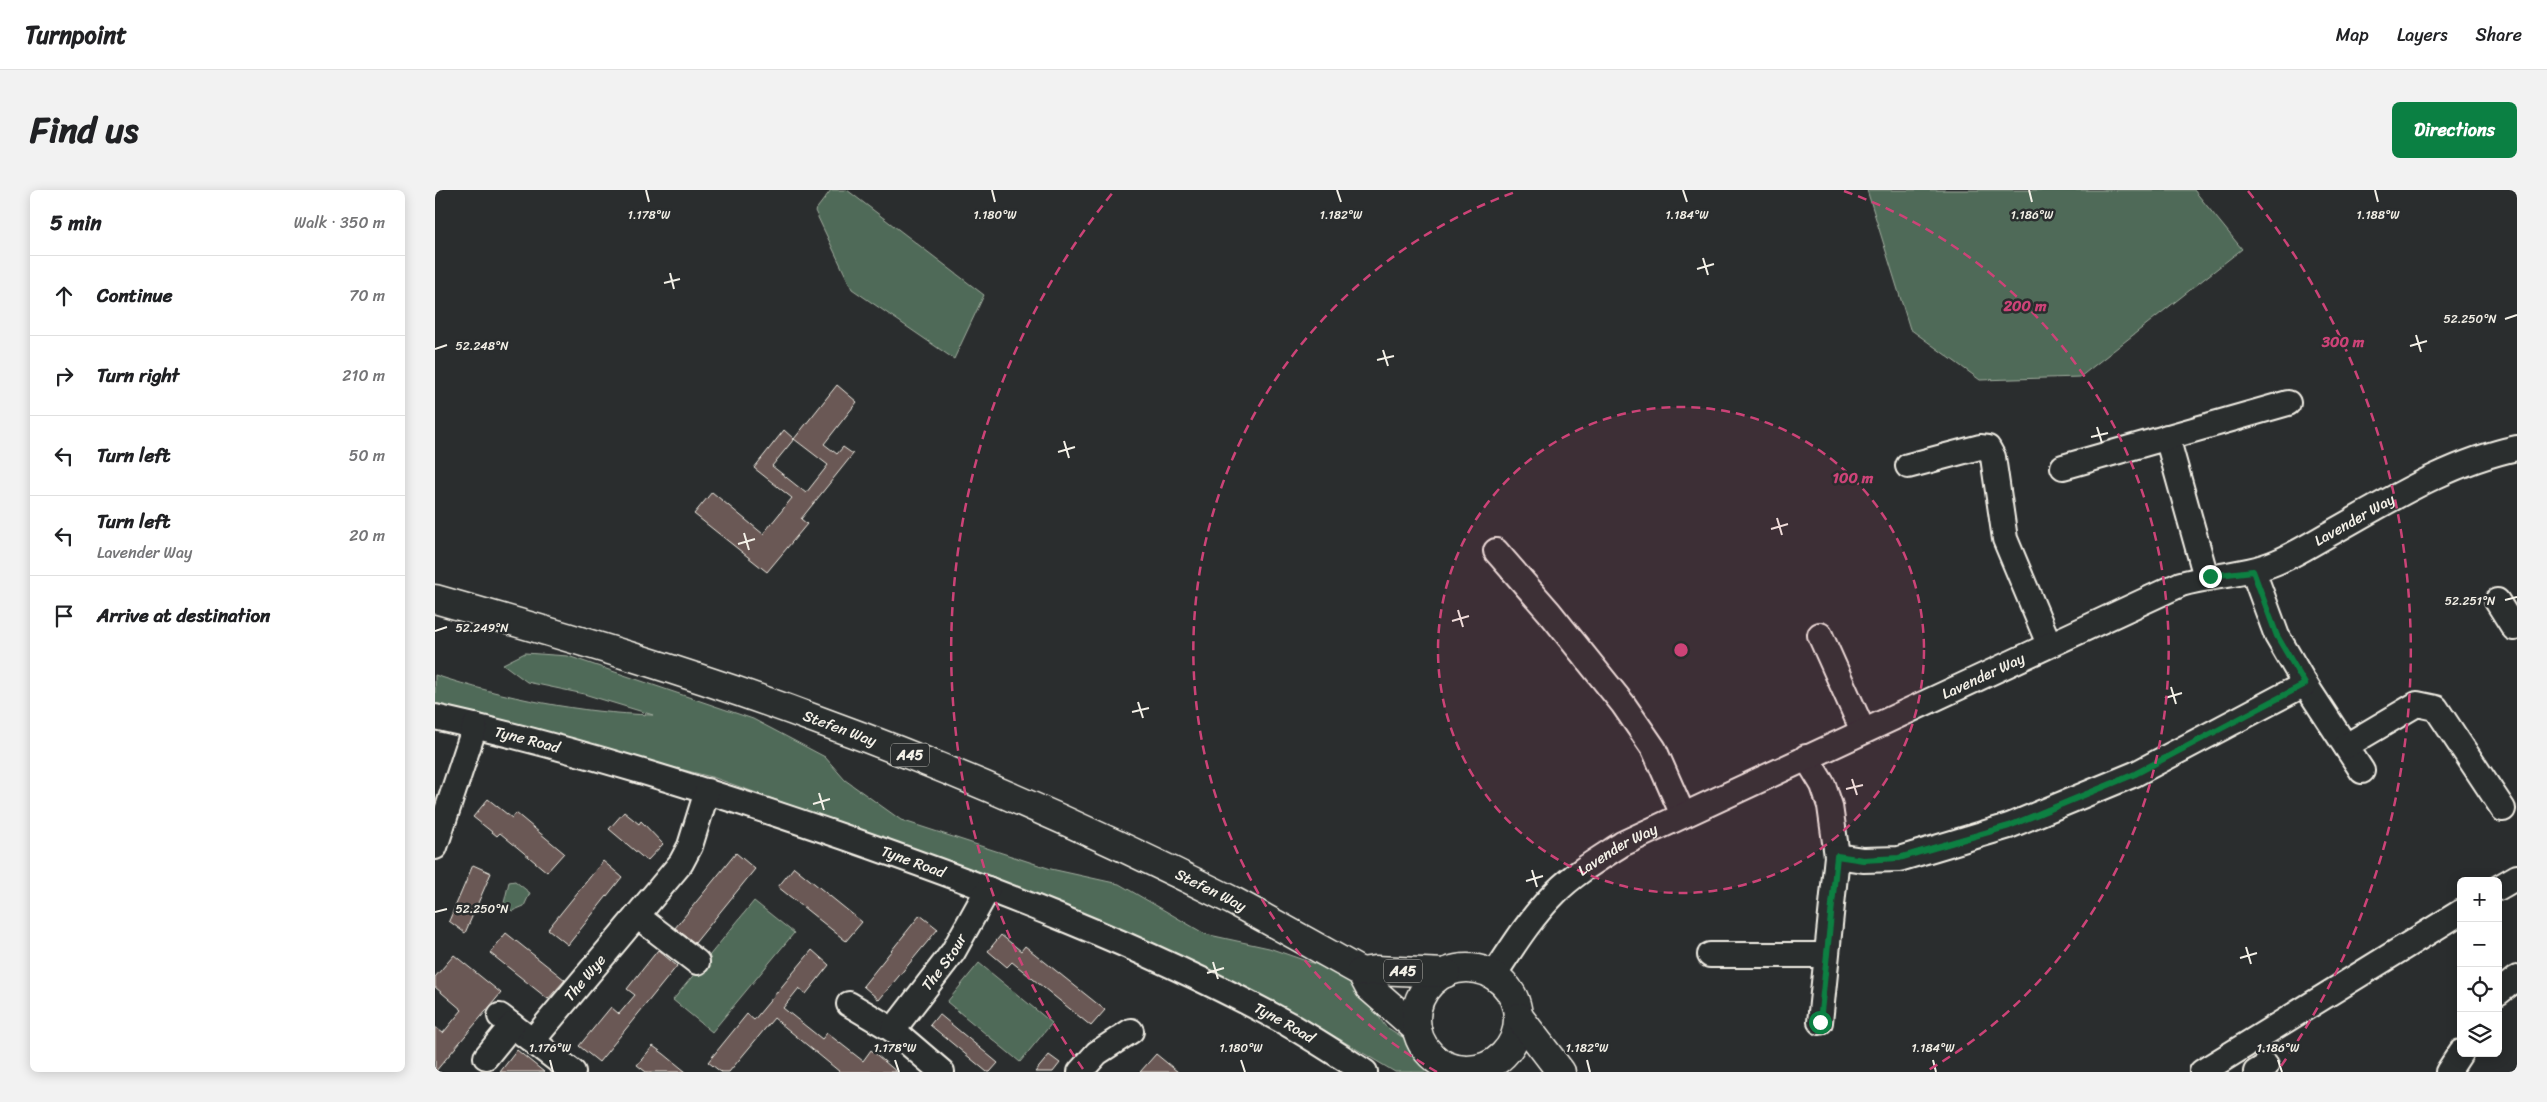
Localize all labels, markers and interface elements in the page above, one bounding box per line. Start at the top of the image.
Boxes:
text: Turnpoint [25,14,127,56]
text: Map [2336,19,2369,51]
text: Layers [2397,19,2448,51]
text: Share [2476,19,2522,51]
text: Find us [30,99,138,161]
button: Directions [2392,102,2517,158]
text: 5 min [50,204,102,242]
text: 1.178°W [628,204,671,226]
text: 1.180°W [973,204,1017,226]
text: 1.182°W [1320,204,1363,226]
text: 1.184°W [1665,204,1709,226]
text: 1.186°W [2011,204,2054,226]
text: 1.188°W [2357,204,2400,226]
text: Walk · 350 m [294,208,385,237]
text: Continue [97,279,173,312]
text: 70 m [349,281,385,310]
icon: ahead [50,282,78,310]
text: 200 m [2002,293,2047,319]
text: 52.250°N [2443,308,2497,330]
text: 300 m [2321,329,2365,355]
text: 52.248°N [456,335,509,357]
text: Turn right [97,359,179,392]
text: 210 m [342,361,385,390]
icon: right [50,362,78,390]
text: Turn left [97,439,170,472]
text: 50 m [349,441,385,470]
icon: left [50,442,78,470]
text: 100 m [1833,465,1874,491]
street label: Lavender Way [2309,486,2400,553]
text: Turn left [97,505,170,538]
text: 20 m [349,521,385,550]
icon: left [50,522,78,550]
text: Lavender Way [97,538,192,567]
route end [2199,565,2222,588]
text: 52.251°N [2445,590,2496,612]
text: Arrive at destination [97,599,270,632]
icon: arrive [50,602,78,630]
text: 52.249°N [455,617,509,639]
centre of rings [1672,641,1690,659]
street label: Lavender Way [1937,645,2029,707]
street label: Stefen Way [799,703,881,754]
street label: Tyne Road [492,719,564,761]
road number: A45 [891,744,929,766]
street label: Lavender Way [1572,816,1662,883]
street label: Tyne Road [878,838,950,886]
street label: Stefen Way [1171,861,1251,919]
map controls [2457,877,2502,1057]
button: + [2457,877,2502,922]
text: 52.250°N [455,898,509,920]
button: − [2457,922,2502,967]
street label: The Stour [915,928,974,997]
street label: The Wye [557,948,613,1007]
road number: A45 [1384,959,1422,982]
button: locate [2457,967,2502,1012]
street label: Tyne Road [1249,995,1321,1051]
route start [1809,1011,1832,1034]
button: layers [2457,1012,2502,1057]
text: 1.176°W [529,1037,572,1059]
text: 1.178°W [874,1037,917,1059]
text: 1.180°W [1219,1037,1263,1059]
text: 1.182°W [1566,1037,1609,1059]
text: 1.184°W [1911,1037,1955,1059]
text: 1.186°W [2257,1037,2300,1059]

